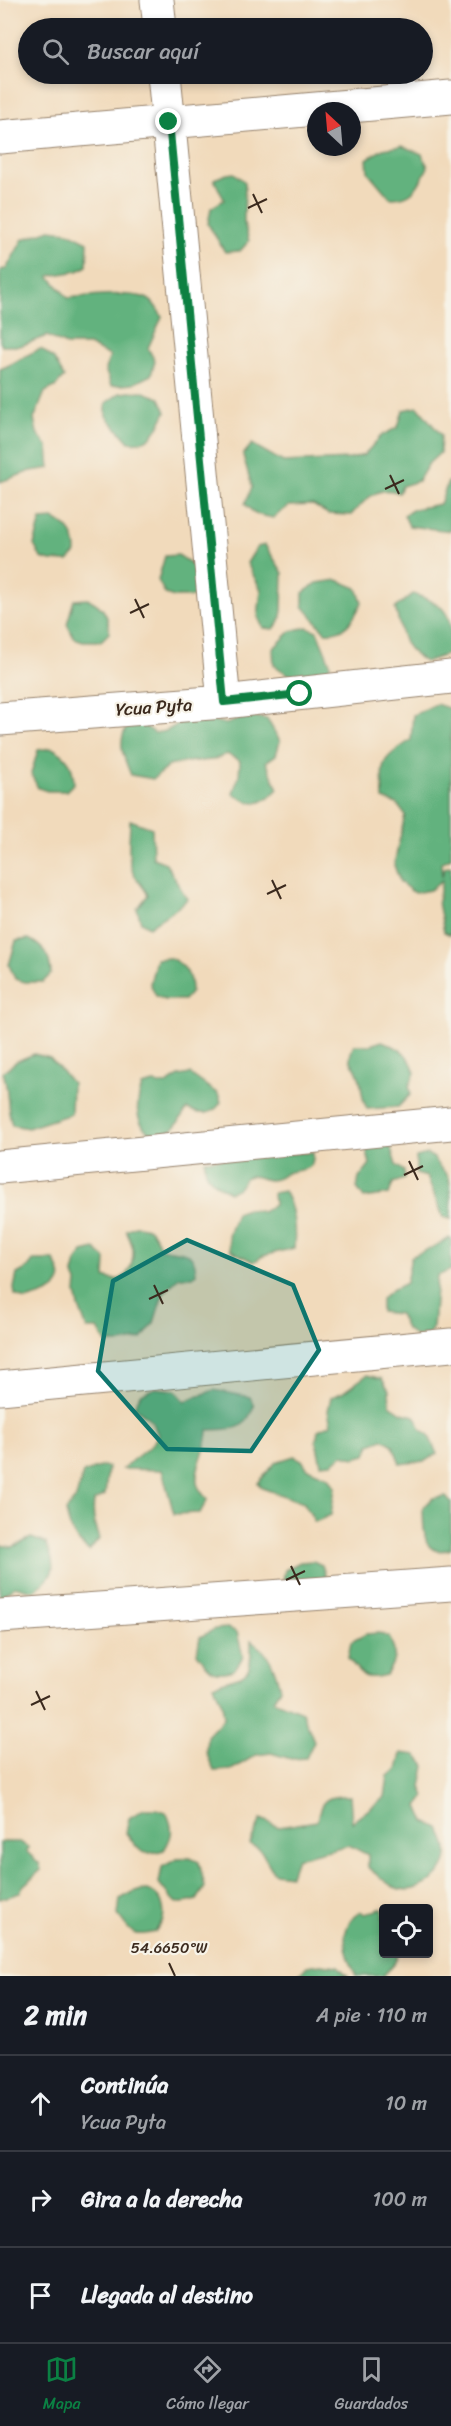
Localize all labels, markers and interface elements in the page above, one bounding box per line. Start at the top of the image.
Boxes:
search box [18,18,433,84]
text: Buscar aquí [87,32,199,71]
icon: search [39,35,72,68]
north arrow [307,102,361,156]
route end [155,108,181,134]
route start [286,680,312,706]
street label: Ycua Pyta [115,688,193,726]
map controls [379,1904,433,1958]
button: locate [379,1904,433,1958]
text: 54.6650°W [131,1935,208,1961]
text: 2 min [24,1992,87,2038]
text: A pie · 110 m [316,1998,427,2033]
text: Continúa [81,2066,168,2105]
text: 10 m [385,2086,427,2121]
icon: ahead [24,2087,57,2120]
text: Ycua Pyta [81,2105,166,2140]
text: Gira a la derecha [81,2180,242,2219]
text: 100 m [373,2182,427,2217]
icon: right [24,2183,57,2216]
text: Llegada al destino [81,2276,253,2315]
icon: arrive [24,2279,57,2312]
tab: Mapa [43,2353,80,2418]
tab: Cómo llegar [166,2353,249,2418]
tab: Guardados [335,2353,408,2418]

